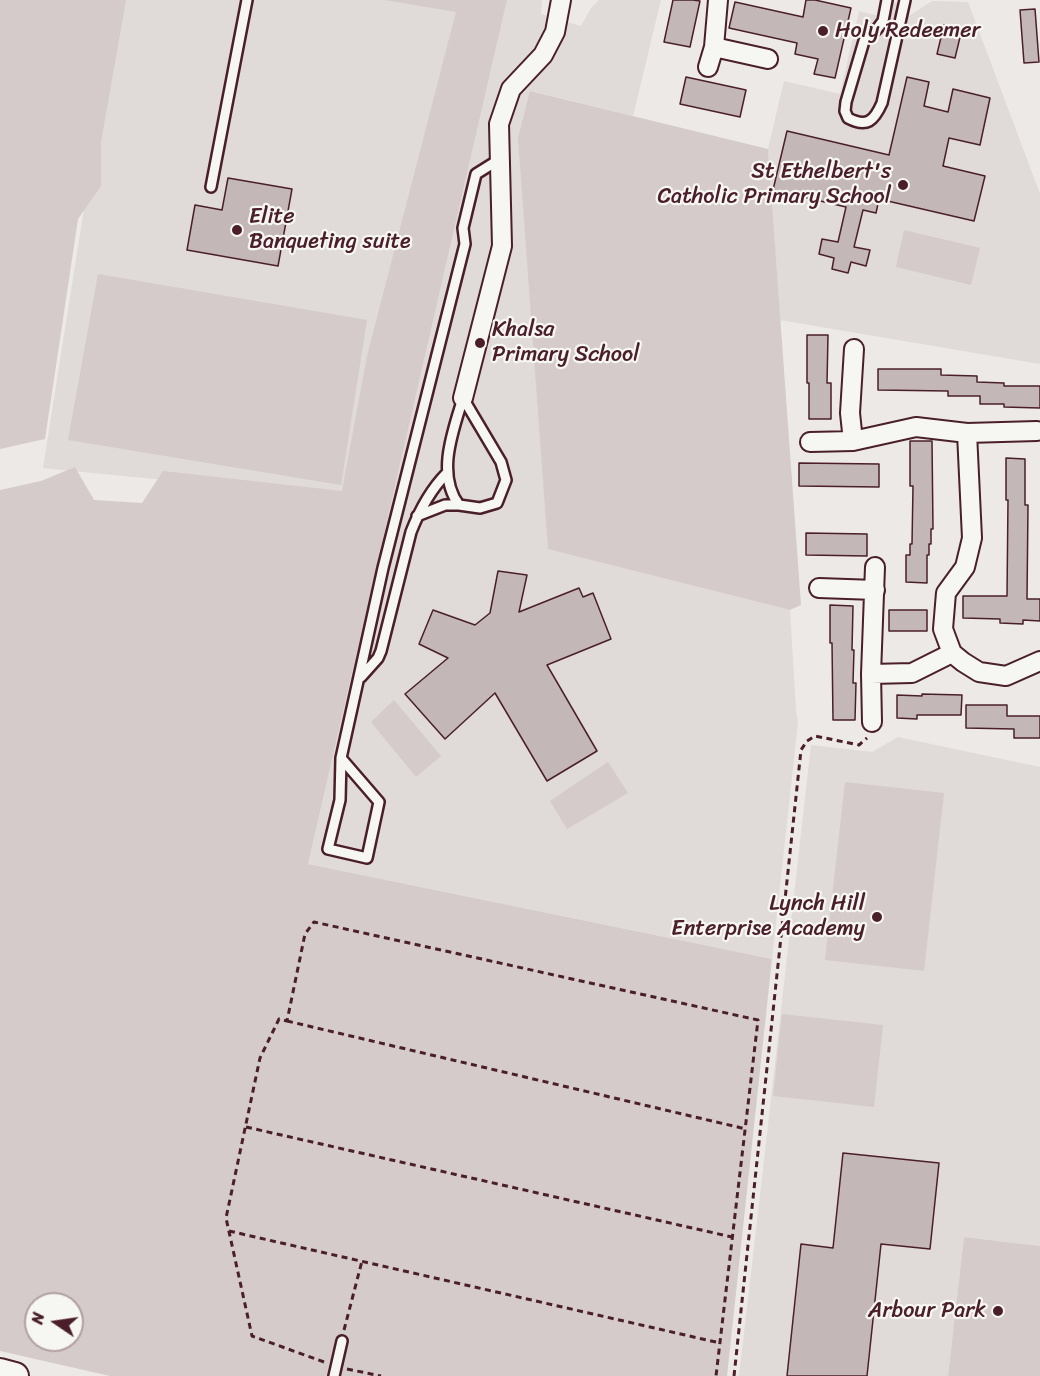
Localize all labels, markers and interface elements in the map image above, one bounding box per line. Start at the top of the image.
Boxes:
place label: Holy Redeemer [835,18,981,44]
marker: Holy Redeemer [816,24,830,38]
place label: St Ethelbert's Catholic Primary School [657,159,891,210]
marker: St Ethelbert's Catholic Primary School [896,178,910,192]
place label: Elite Banqueting suite [249,204,411,255]
marker: Elite Banqueting suite [230,223,244,237]
place label: Khalsa Primary School [492,317,639,368]
marker: Khalsa Primary School [473,336,487,350]
place label: Lynch Hill Enterprise Academy [671,891,865,942]
marker: Lynch Hill Enterprise Academy [870,910,884,924]
north arrow [24,1292,84,1352]
place label: Arbour Park [868,1298,986,1324]
marker: Arbour Park [991,1304,1005,1318]
text: N [23,1310,53,1327]

